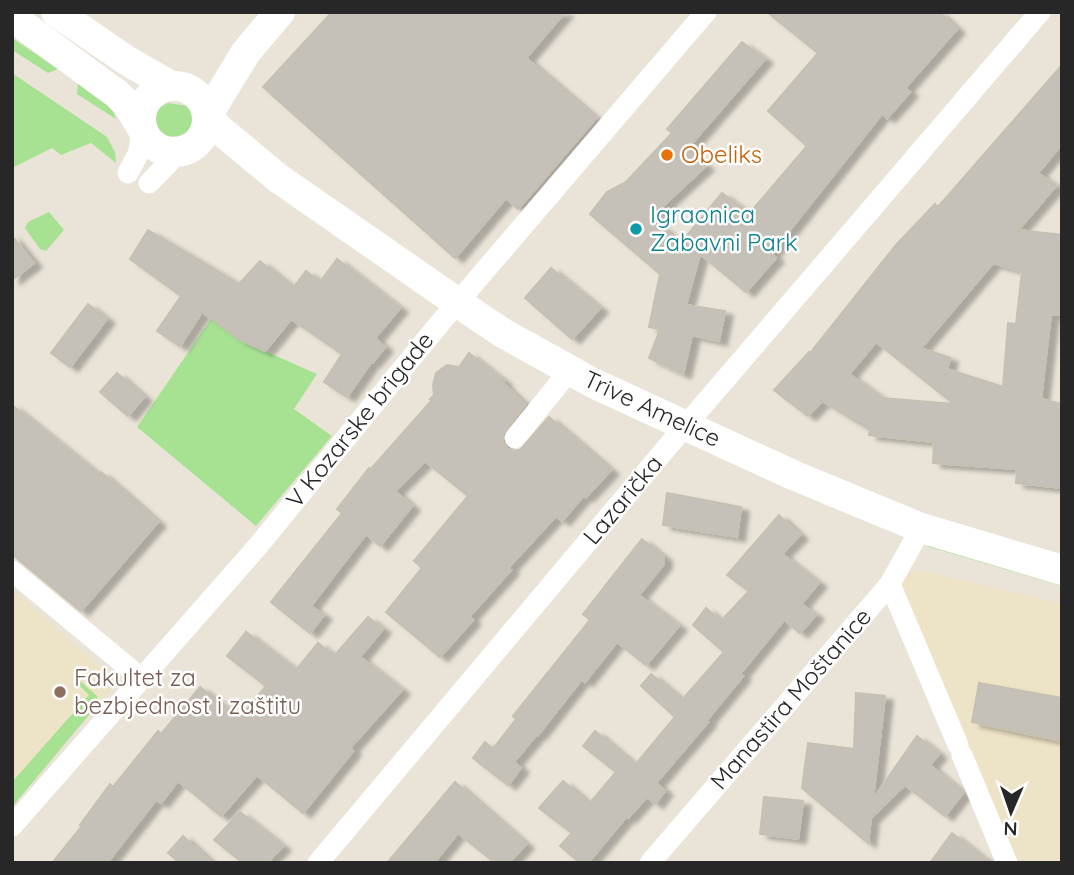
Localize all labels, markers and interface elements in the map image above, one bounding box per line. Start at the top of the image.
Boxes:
place label: Obeliks [681,139,762,169]
marker: Obeliks [659,147,675,163]
place label: Igraonica Zabavni Park [650,199,798,257]
marker: Igraonica Zabavni Park [628,221,644,237]
street label: V Kozarske brigade [279,325,439,513]
street label: Trive Amelice [579,363,726,453]
street label: Lazarička [576,449,668,550]
street label: Manastira Moštanice [703,601,877,795]
place label: Fakultet za bezbjednost i zaštitu [74,662,301,720]
marker: Fakultet za bezbjednost i zaštitu [52,684,68,700]
north arrow [976,777,1046,847]
text: N [1003,817,1018,841]

